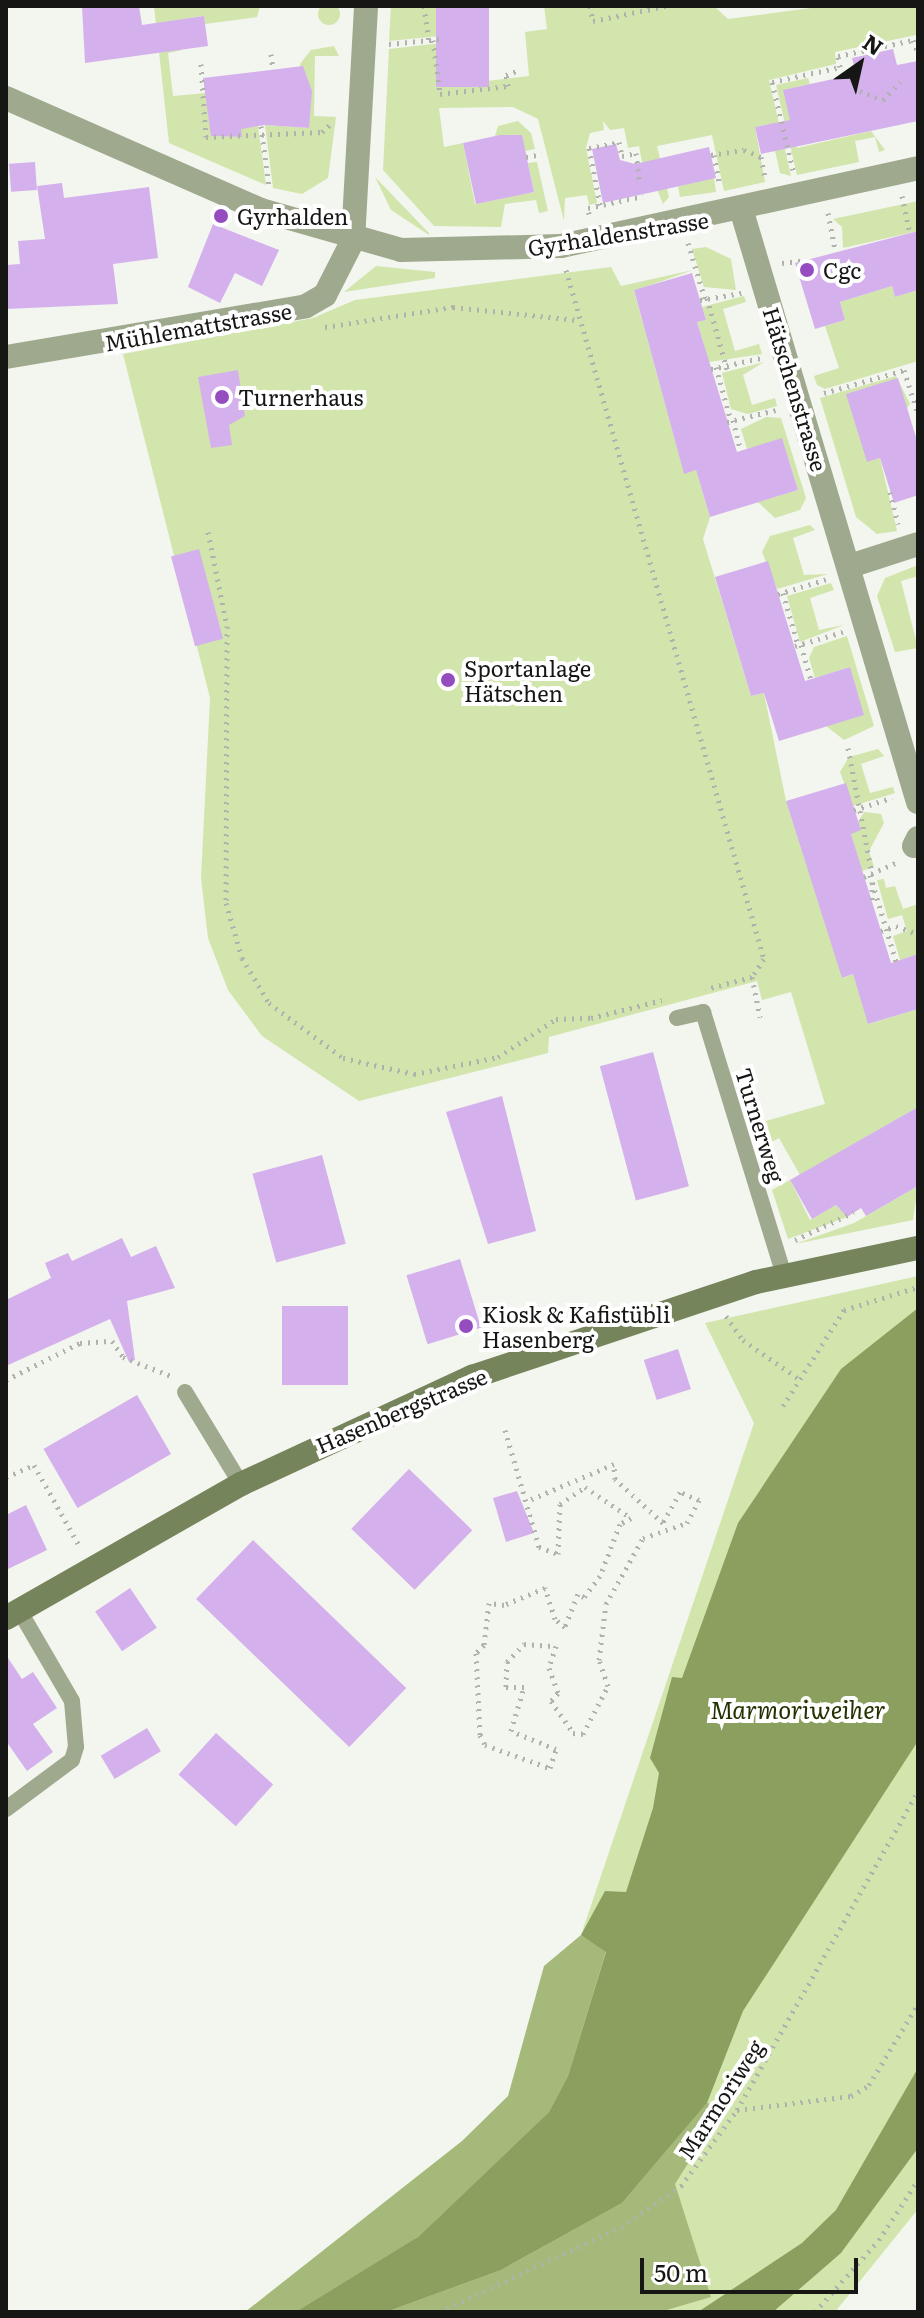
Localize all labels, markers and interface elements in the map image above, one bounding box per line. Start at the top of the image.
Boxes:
north arrow [820,24,900,104]
text: N [857,25,891,63]
place label: Gyrhalden [237,203,348,229]
street label: Gyrhaldenstrasse [526,206,710,260]
marker: Gyrhalden [212,207,230,225]
place label: Cgc [823,257,861,283]
marker: Cgc [798,261,816,279]
street label: Mühlemattstrasse [102,297,294,355]
street label: Hätschenstrasse [758,304,834,474]
place label: Turnerhaus [238,384,364,410]
marker: Turnerhaus [213,388,231,406]
place label: Sportanlage Hätschen [464,654,591,706]
marker: Sportanlage Hätschen [439,671,457,689]
street label: Turnerweg [731,1064,791,1186]
place label: Kiosk & Kafistübli Hasenberg [482,1300,670,1352]
marker: Kiosk & Kafistübli Hasenberg [457,1317,475,1335]
street label: Hasenbergstrasse [311,1362,491,1458]
water label: Marmoriweiher [710,1695,886,1723]
street label: Marmoriweg [672,2034,768,2164]
scale bar [644,2242,862,2292]
text: 50 m [654,2254,708,2289]

